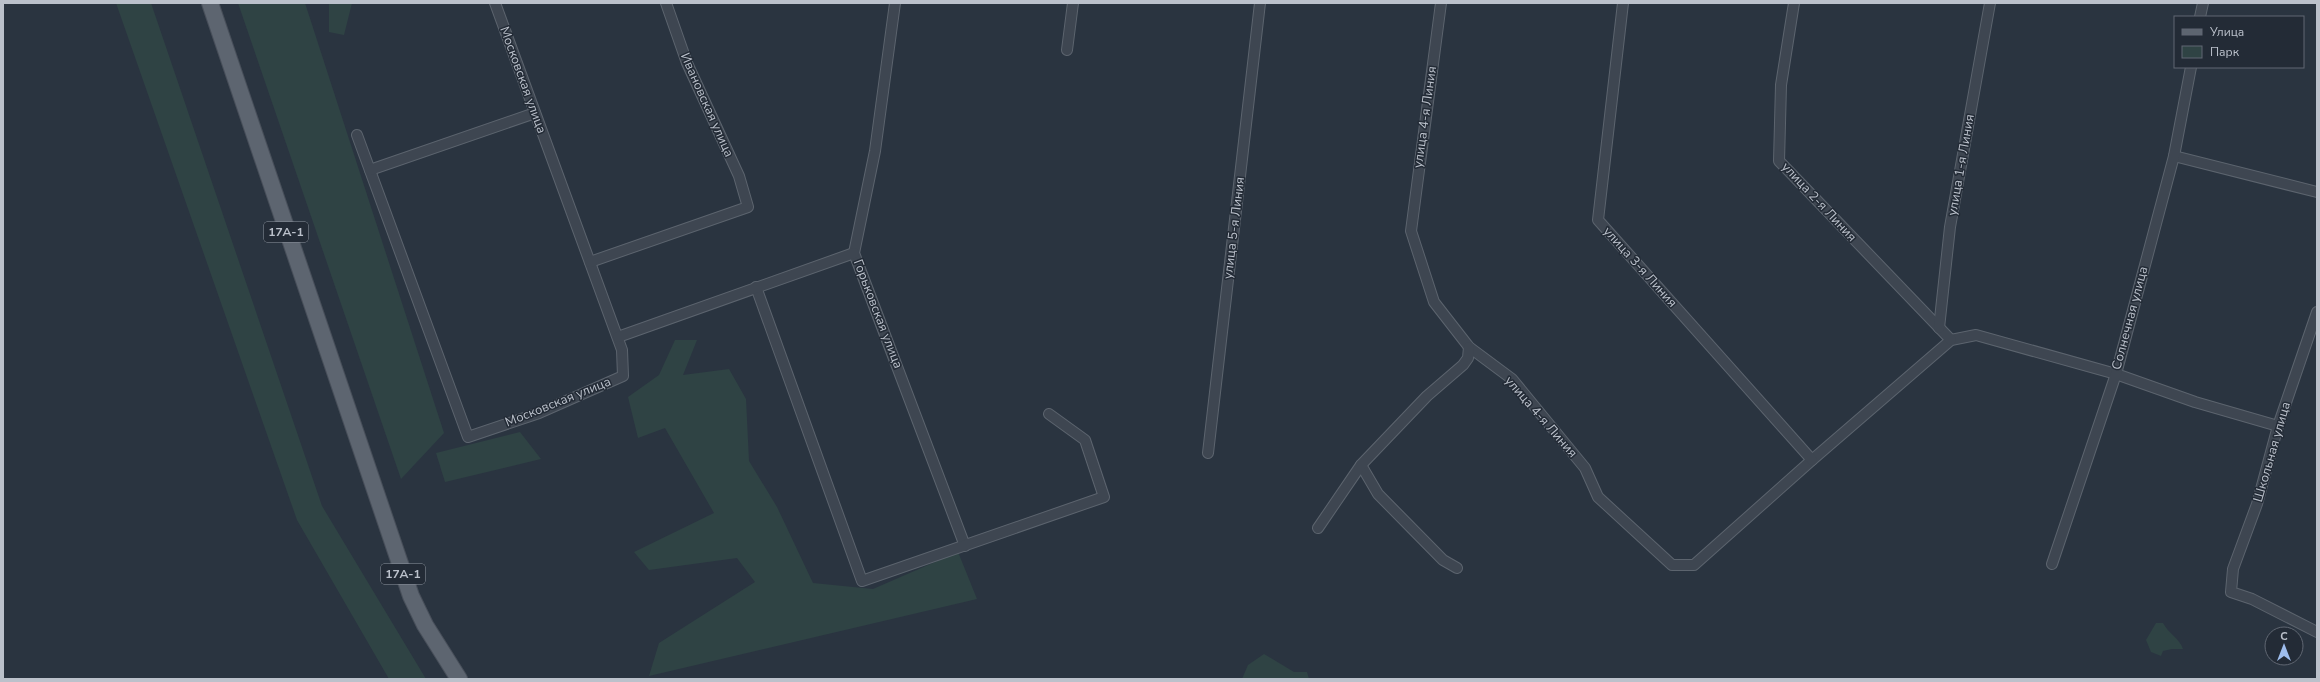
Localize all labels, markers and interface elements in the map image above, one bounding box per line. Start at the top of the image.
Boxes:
legend [2174,16,2304,68]
street label: Московская улица [495,24,551,136]
text: Улица [2209,24,2244,40]
text: Парк [2210,44,2240,60]
street label: Ивановская улица [676,50,738,160]
street label: улица 4-я Линия [1409,65,1441,169]
street label: улица 1-я Линия [1943,113,1979,217]
street label: улица 2-я Линия [1777,158,1861,246]
street label: улица 5-я Линия [1219,176,1249,280]
road number: 17А-1 [264,222,308,242]
street label: улица 3-я Линия [1599,223,1681,311]
street label: Горьковская улица [849,257,907,371]
street label: Солнечная улица [2108,264,2152,372]
street label: улица 4-я Линия [1501,372,1581,462]
street label: Московская улица [502,373,614,431]
street label: Школьная улица [2249,400,2295,504]
road number: 17А-1 [381,564,425,584]
north arrow [2264,626,2304,666]
text: С [2280,629,2288,644]

